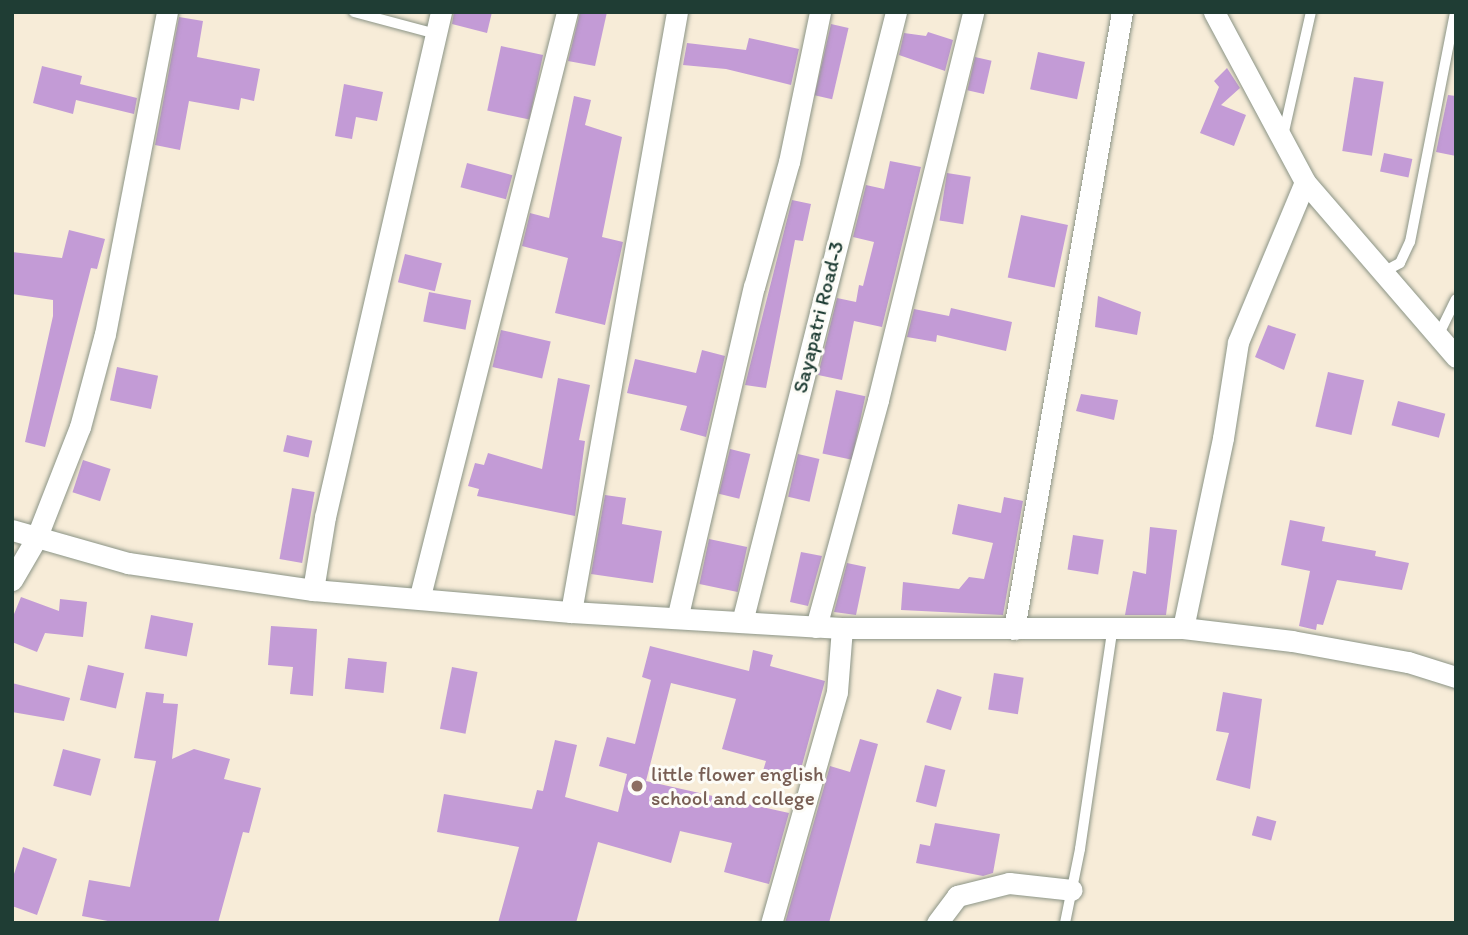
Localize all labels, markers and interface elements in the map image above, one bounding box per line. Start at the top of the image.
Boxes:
street label: Sayapatri Road-3 [787,239,849,395]
place label: little flower english school and college [651,761,824,811]
marker: little flower english school and college [629,778,645,794]

